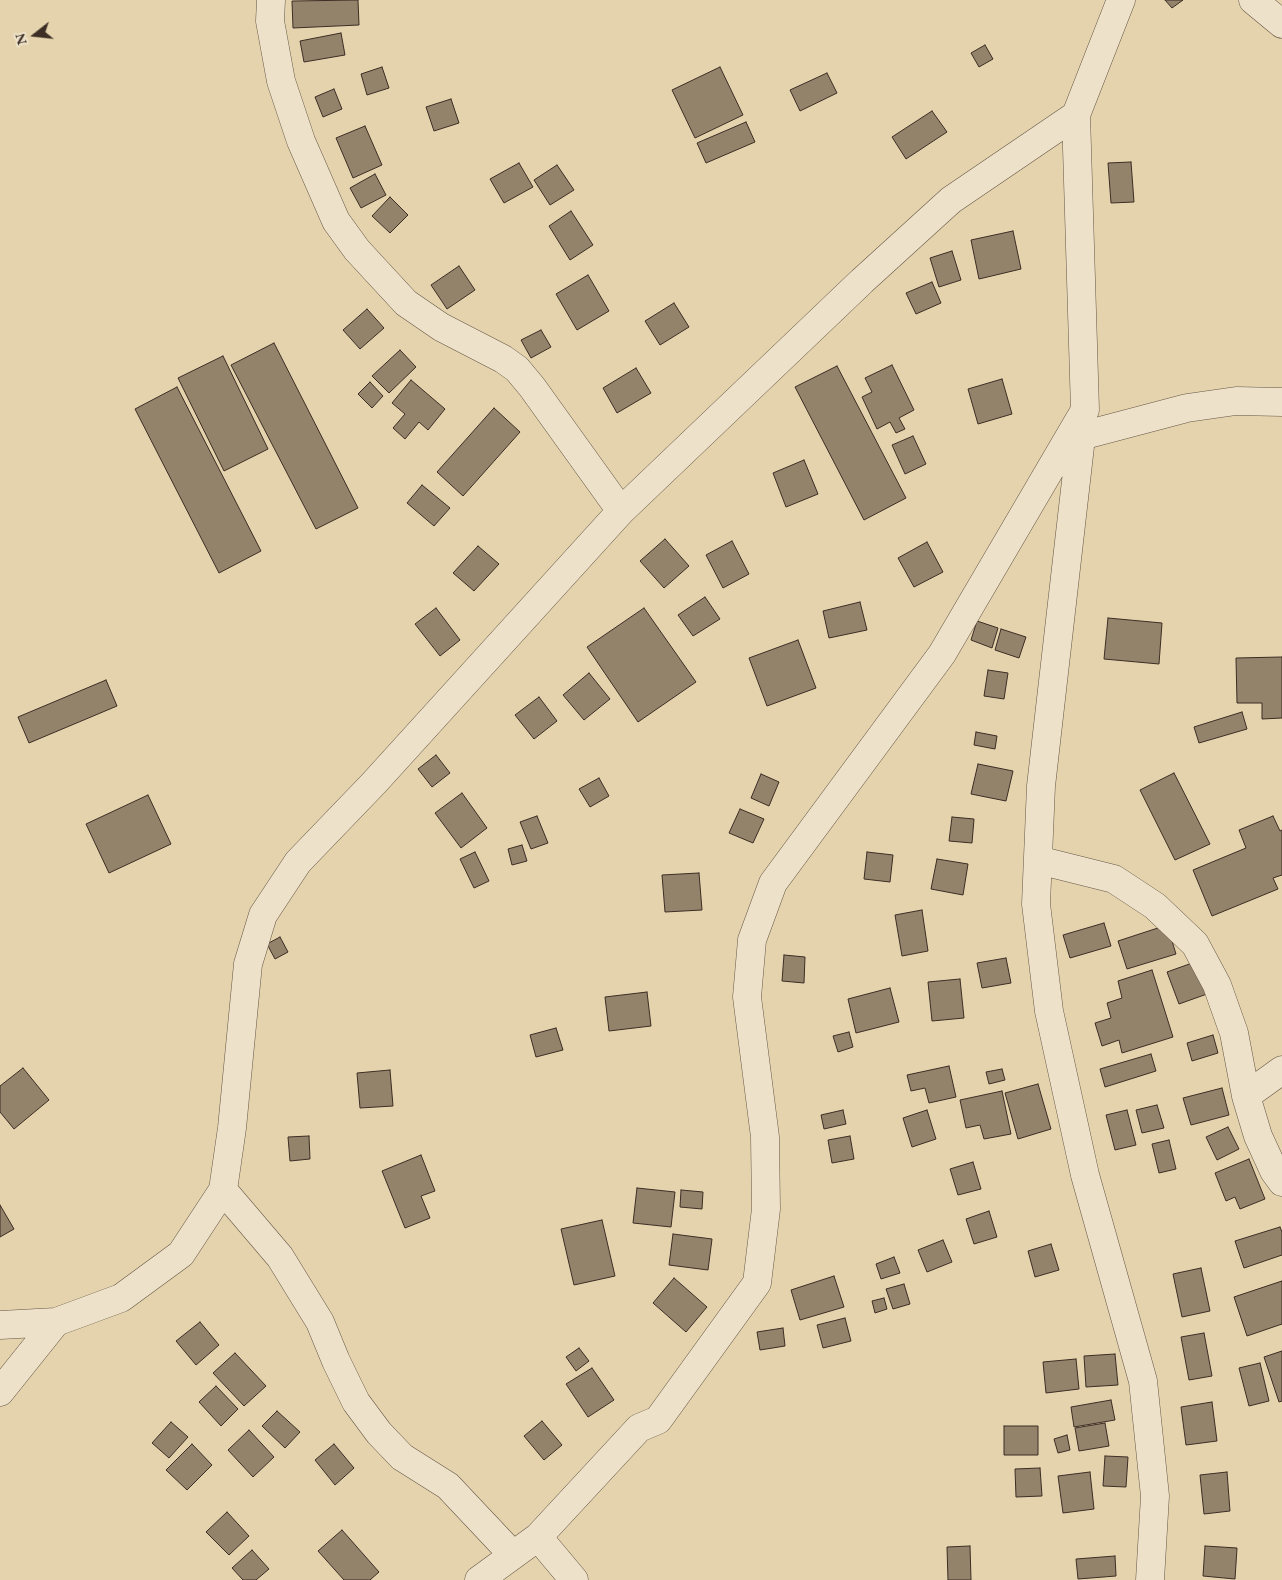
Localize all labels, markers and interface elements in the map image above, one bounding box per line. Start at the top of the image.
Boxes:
north arrow [10,10,60,60]
text: N [10,31,31,47]

